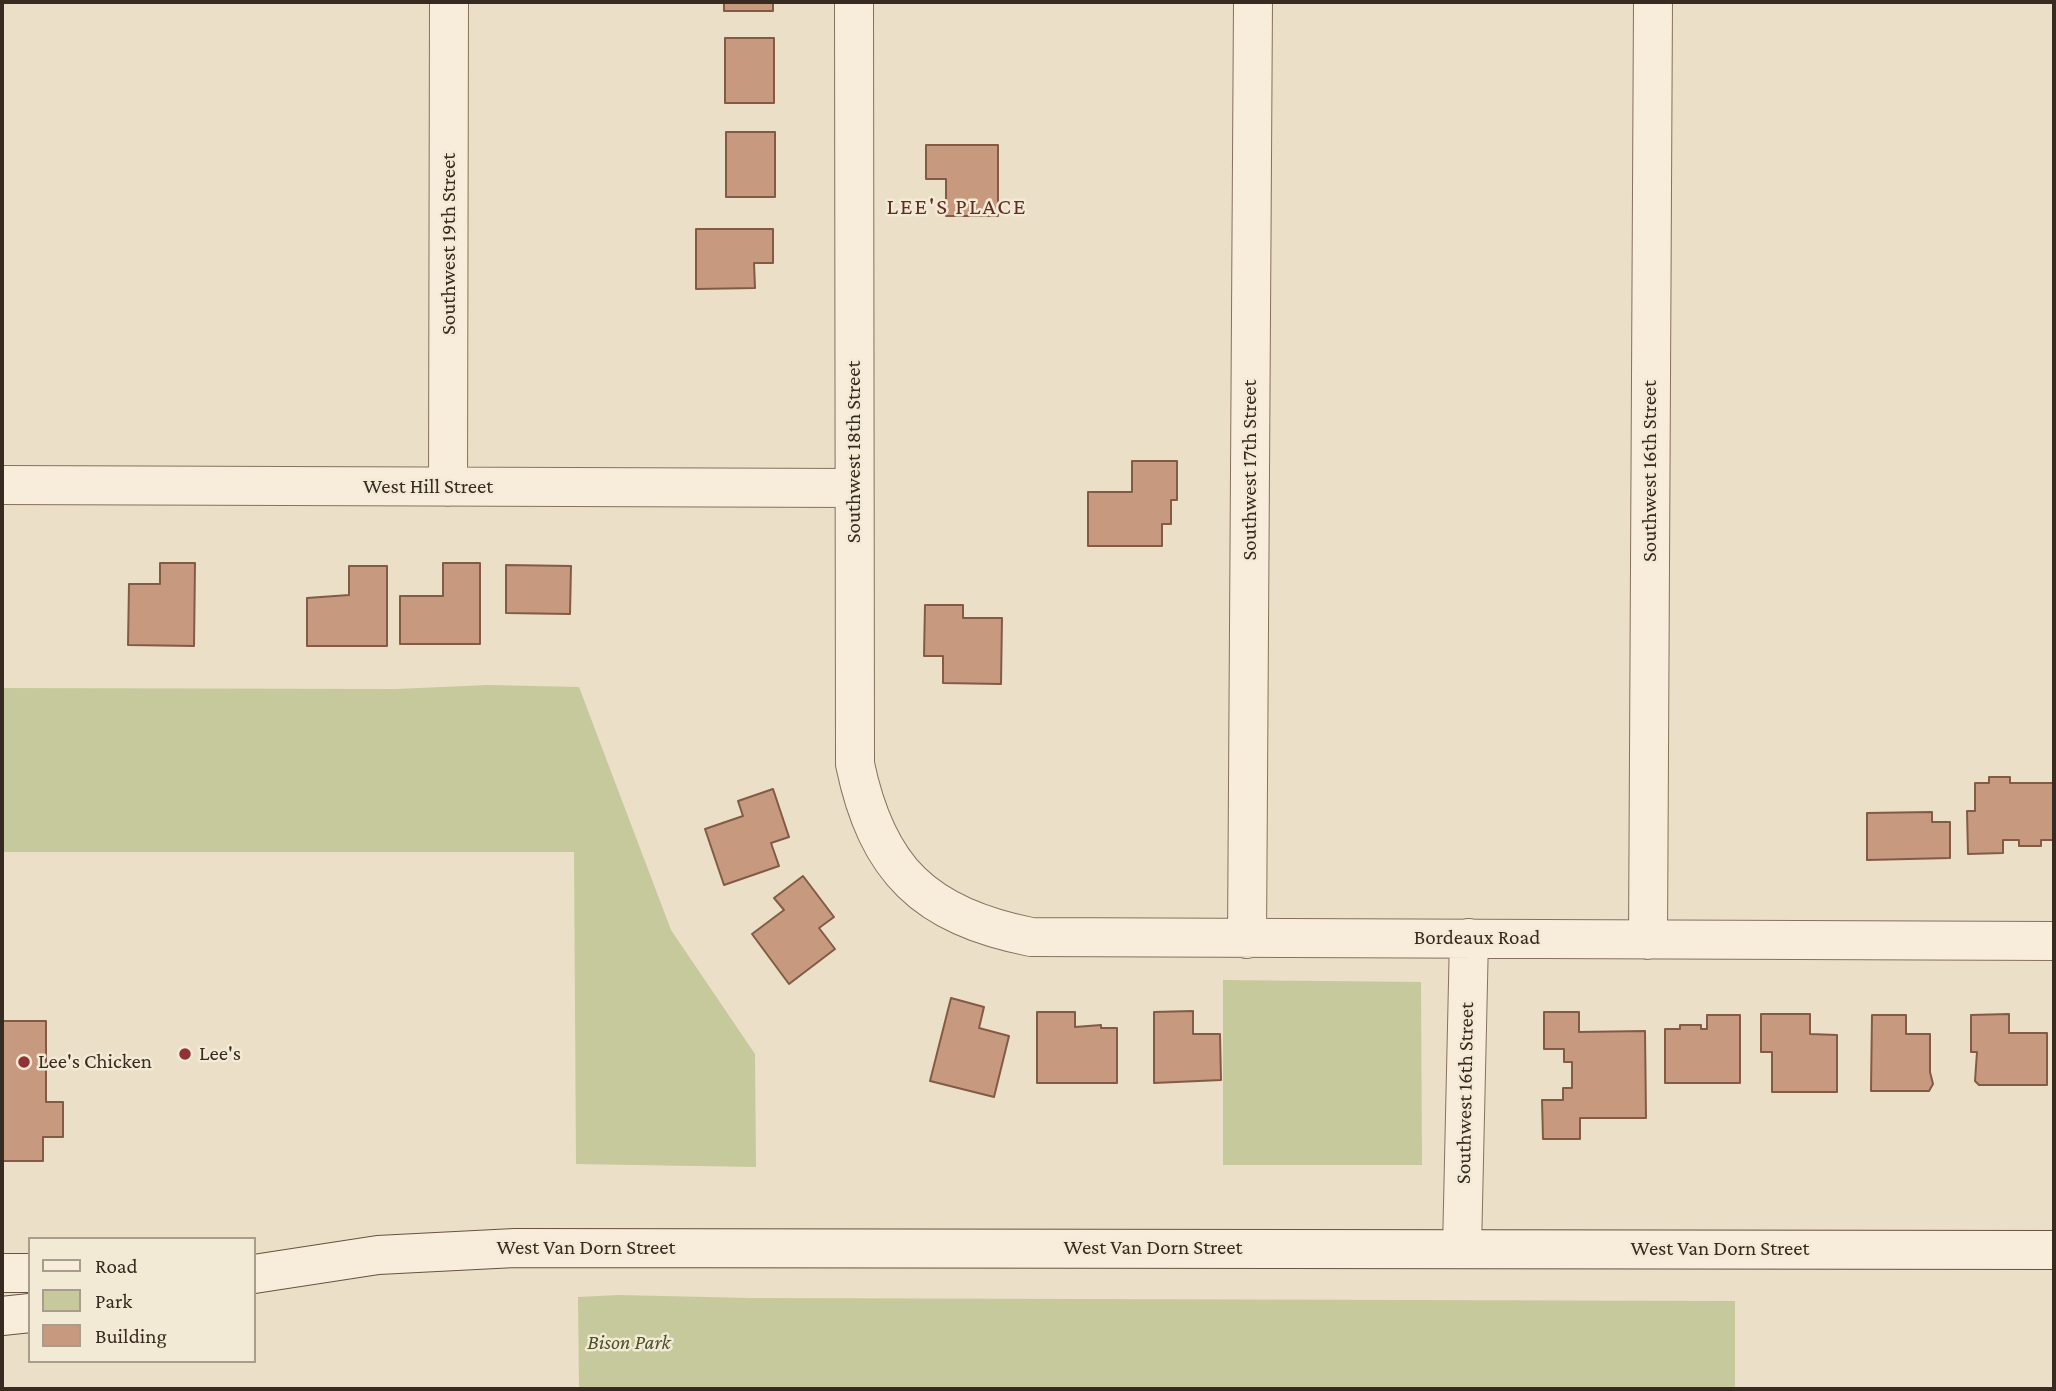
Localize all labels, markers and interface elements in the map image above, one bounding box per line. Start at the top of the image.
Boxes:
street label: Southwest 19th Street [436,153,462,335]
district label: LEE'S PLACE [888,193,1026,221]
street label: Southwest 18th Street [841,361,867,543]
street label: Southwest 17th Street [1237,379,1263,561]
street label: Southwest 16th Street [1637,380,1663,562]
street label: West Hill Street [363,474,493,500]
street label: Bordeaux Road [1414,925,1540,951]
street label: Southwest 16th Street [1451,1002,1479,1184]
place label: Lee's [199,1041,241,1067]
marker: Lee's [177,1046,193,1062]
place label: Lee's Chicken [38,1049,152,1075]
marker: Lee's Chicken [16,1054,32,1070]
street label: West Van Dorn Street [496,1235,676,1261]
street label: West Van Dorn Street [1063,1235,1243,1261]
street label: West Van Dorn Street [1630,1236,1810,1262]
legend [28,1237,256,1363]
text: Road [95,1254,138,1278]
text: Park [95,1289,132,1313]
text: Building [95,1324,167,1348]
park label: Bison Park [587,1330,671,1356]

